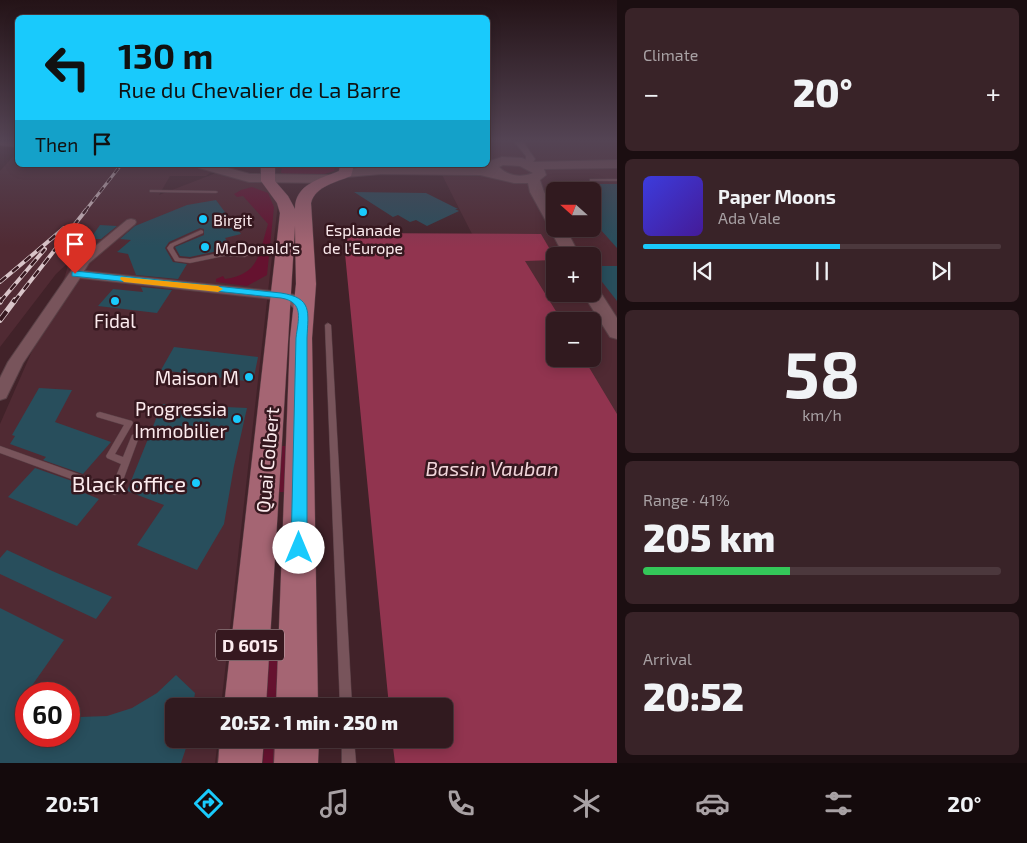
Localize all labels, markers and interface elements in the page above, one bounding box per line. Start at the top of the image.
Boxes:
text: 130 m [118,34,213,76]
icon: left [35,35,100,100]
text: Climate [643,45,698,64]
text: 20° [793,69,852,115]
text: Rue du Chevalier de La Barre [118,76,401,102]
text: − [643,76,659,110]
text: + [986,76,1001,110]
icon: arrive [88,130,116,158]
text: Then [35,133,78,156]
north arrow [546,182,601,238]
map controls [546,182,601,367]
text: Paper Moons [718,185,836,208]
marker: Esplanade de l'Europe [357,206,369,218]
text: Ada Vale [718,208,781,227]
place label: Birgit [213,210,252,229]
marker: Birgit [197,213,209,225]
place label: Esplanade de l'Europe [323,220,403,257]
pin [54,223,96,274]
icon: arrive [61,230,89,258]
place label: McDonald's [215,238,300,257]
marker: McDonald's [199,241,211,253]
button: + [546,247,601,302]
icon: previous [689,257,717,285]
icon: pause [808,257,836,285]
icon: next [927,257,955,285]
marker: Fidal [109,295,121,307]
place label: Fidal [94,309,136,332]
button: − [546,312,601,367]
text: 58 [784,333,860,411]
place label: Maison M [155,366,239,389]
marker: Maison M [243,371,255,383]
place label: Progressia Immobilier [134,397,227,442]
text: km/h [802,405,842,424]
street label: Quai Colbert [251,406,283,514]
marker: Progressia Immobilier [231,413,243,425]
water label: Bassin Vauban [425,456,559,480]
place label: Black office [72,470,186,496]
marker: Black office [190,477,202,489]
text: Range · 41% [643,490,730,509]
text: 205 km [643,514,775,560]
position arrow [272,521,324,573]
road number: D 6015 [216,630,284,660]
text: Arrival [643,649,692,668]
text: 20:52 [643,673,744,719]
speed limit sign: 60 [15,682,80,747]
text: 20:52 · 1 min · 250 m [220,711,398,734]
icon: directions [191,786,226,821]
icon: music [317,786,352,821]
icon: phone [443,786,478,821]
icon: climate [569,786,604,821]
icon: car [695,786,730,821]
icon: filters [821,786,856,821]
text: 20:51 [46,790,100,816]
text: 20° [947,790,981,816]

